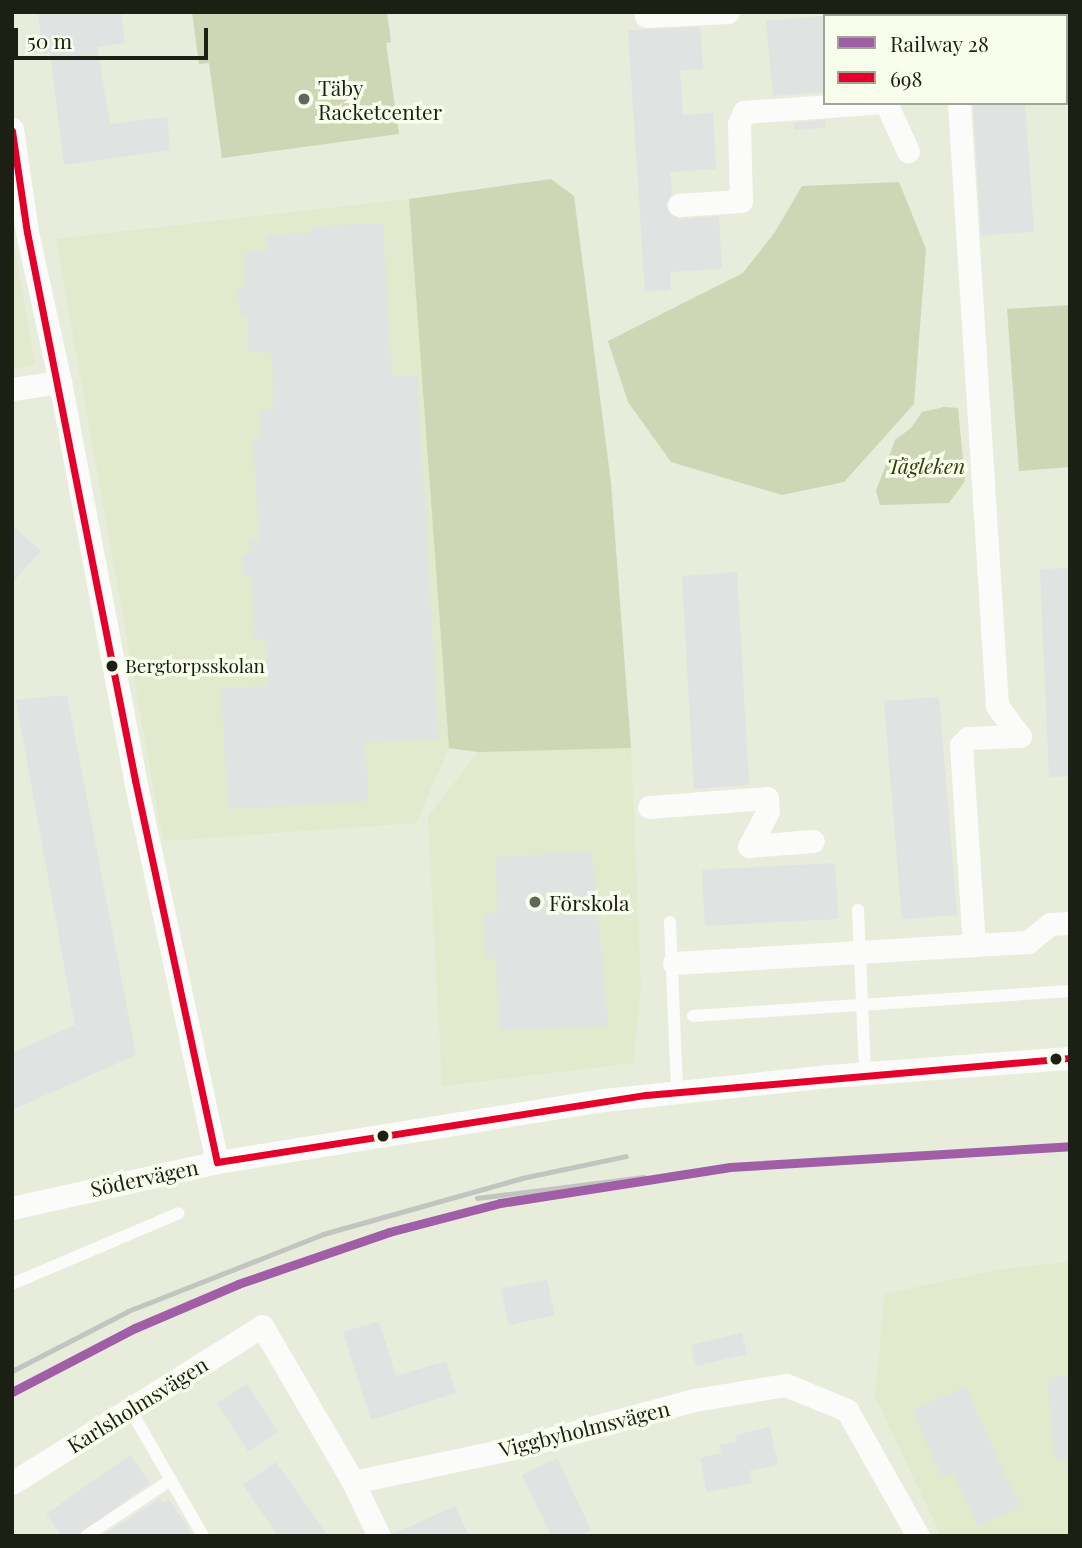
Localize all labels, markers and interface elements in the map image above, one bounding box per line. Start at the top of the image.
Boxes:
scale bar [18,14,212,58]
legend [823,14,1068,105]
text: 50 m [27,26,72,54]
text: Railway 28 [890,29,989,57]
text: 698 [890,64,922,92]
place label: Täby Racketcenter [318,74,442,124]
marker: Täby Racketcenter [296,91,312,107]
park label: Tågleken [887,452,965,478]
place label: Bergtorpsskolan [125,655,265,677]
marker: Bergtorpsskolan [105,659,119,673]
place label: Förskola [549,889,629,915]
marker: Förskola [527,894,543,910]
unlabelled marker [1049,1052,1063,1066]
unlabelled marker [376,1129,390,1143]
street label: Södervägen [88,1153,200,1201]
street label: Karlsholmsvägen [62,1351,212,1457]
street label: Viggbyholmsvägen [496,1395,672,1461]

